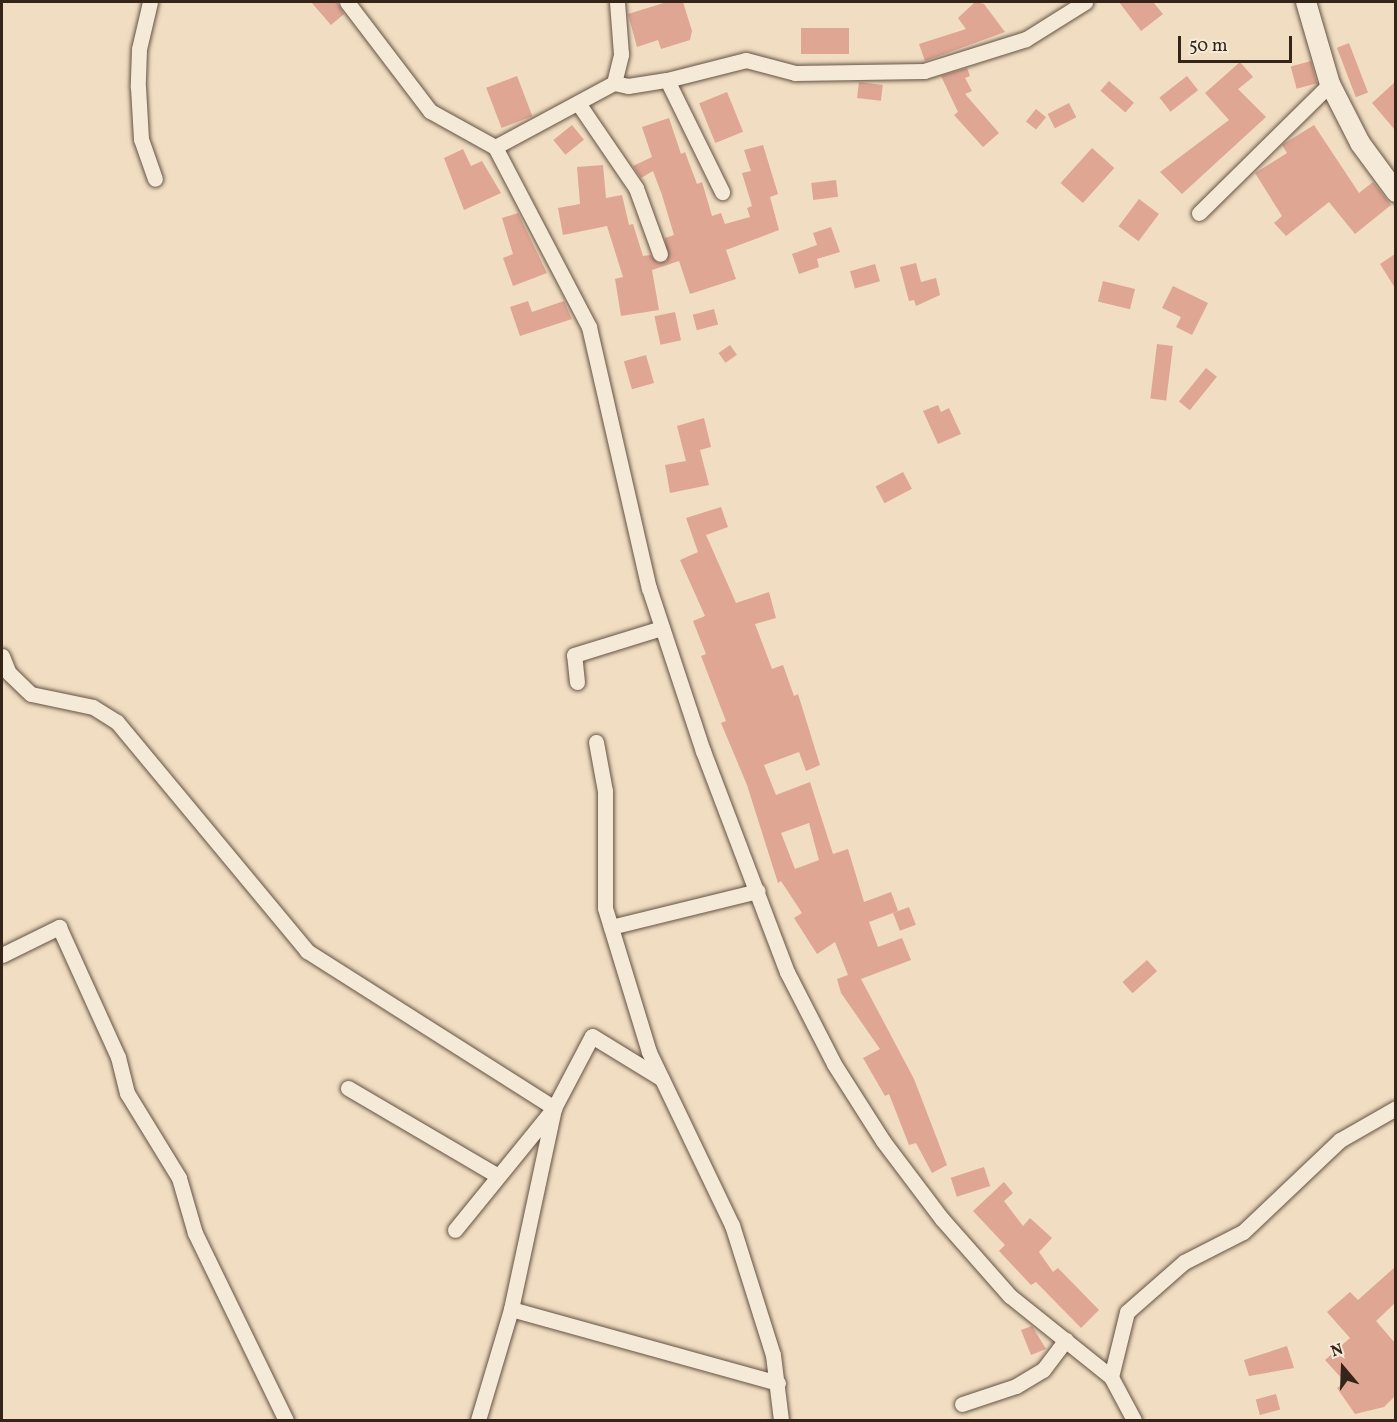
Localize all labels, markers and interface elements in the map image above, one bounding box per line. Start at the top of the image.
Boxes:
scale bar [1181,24,1295,62]
text: 50 m [1189,34,1228,59]
north arrow [1313,1338,1373,1398]
text: N [1328,1339,1346,1363]

